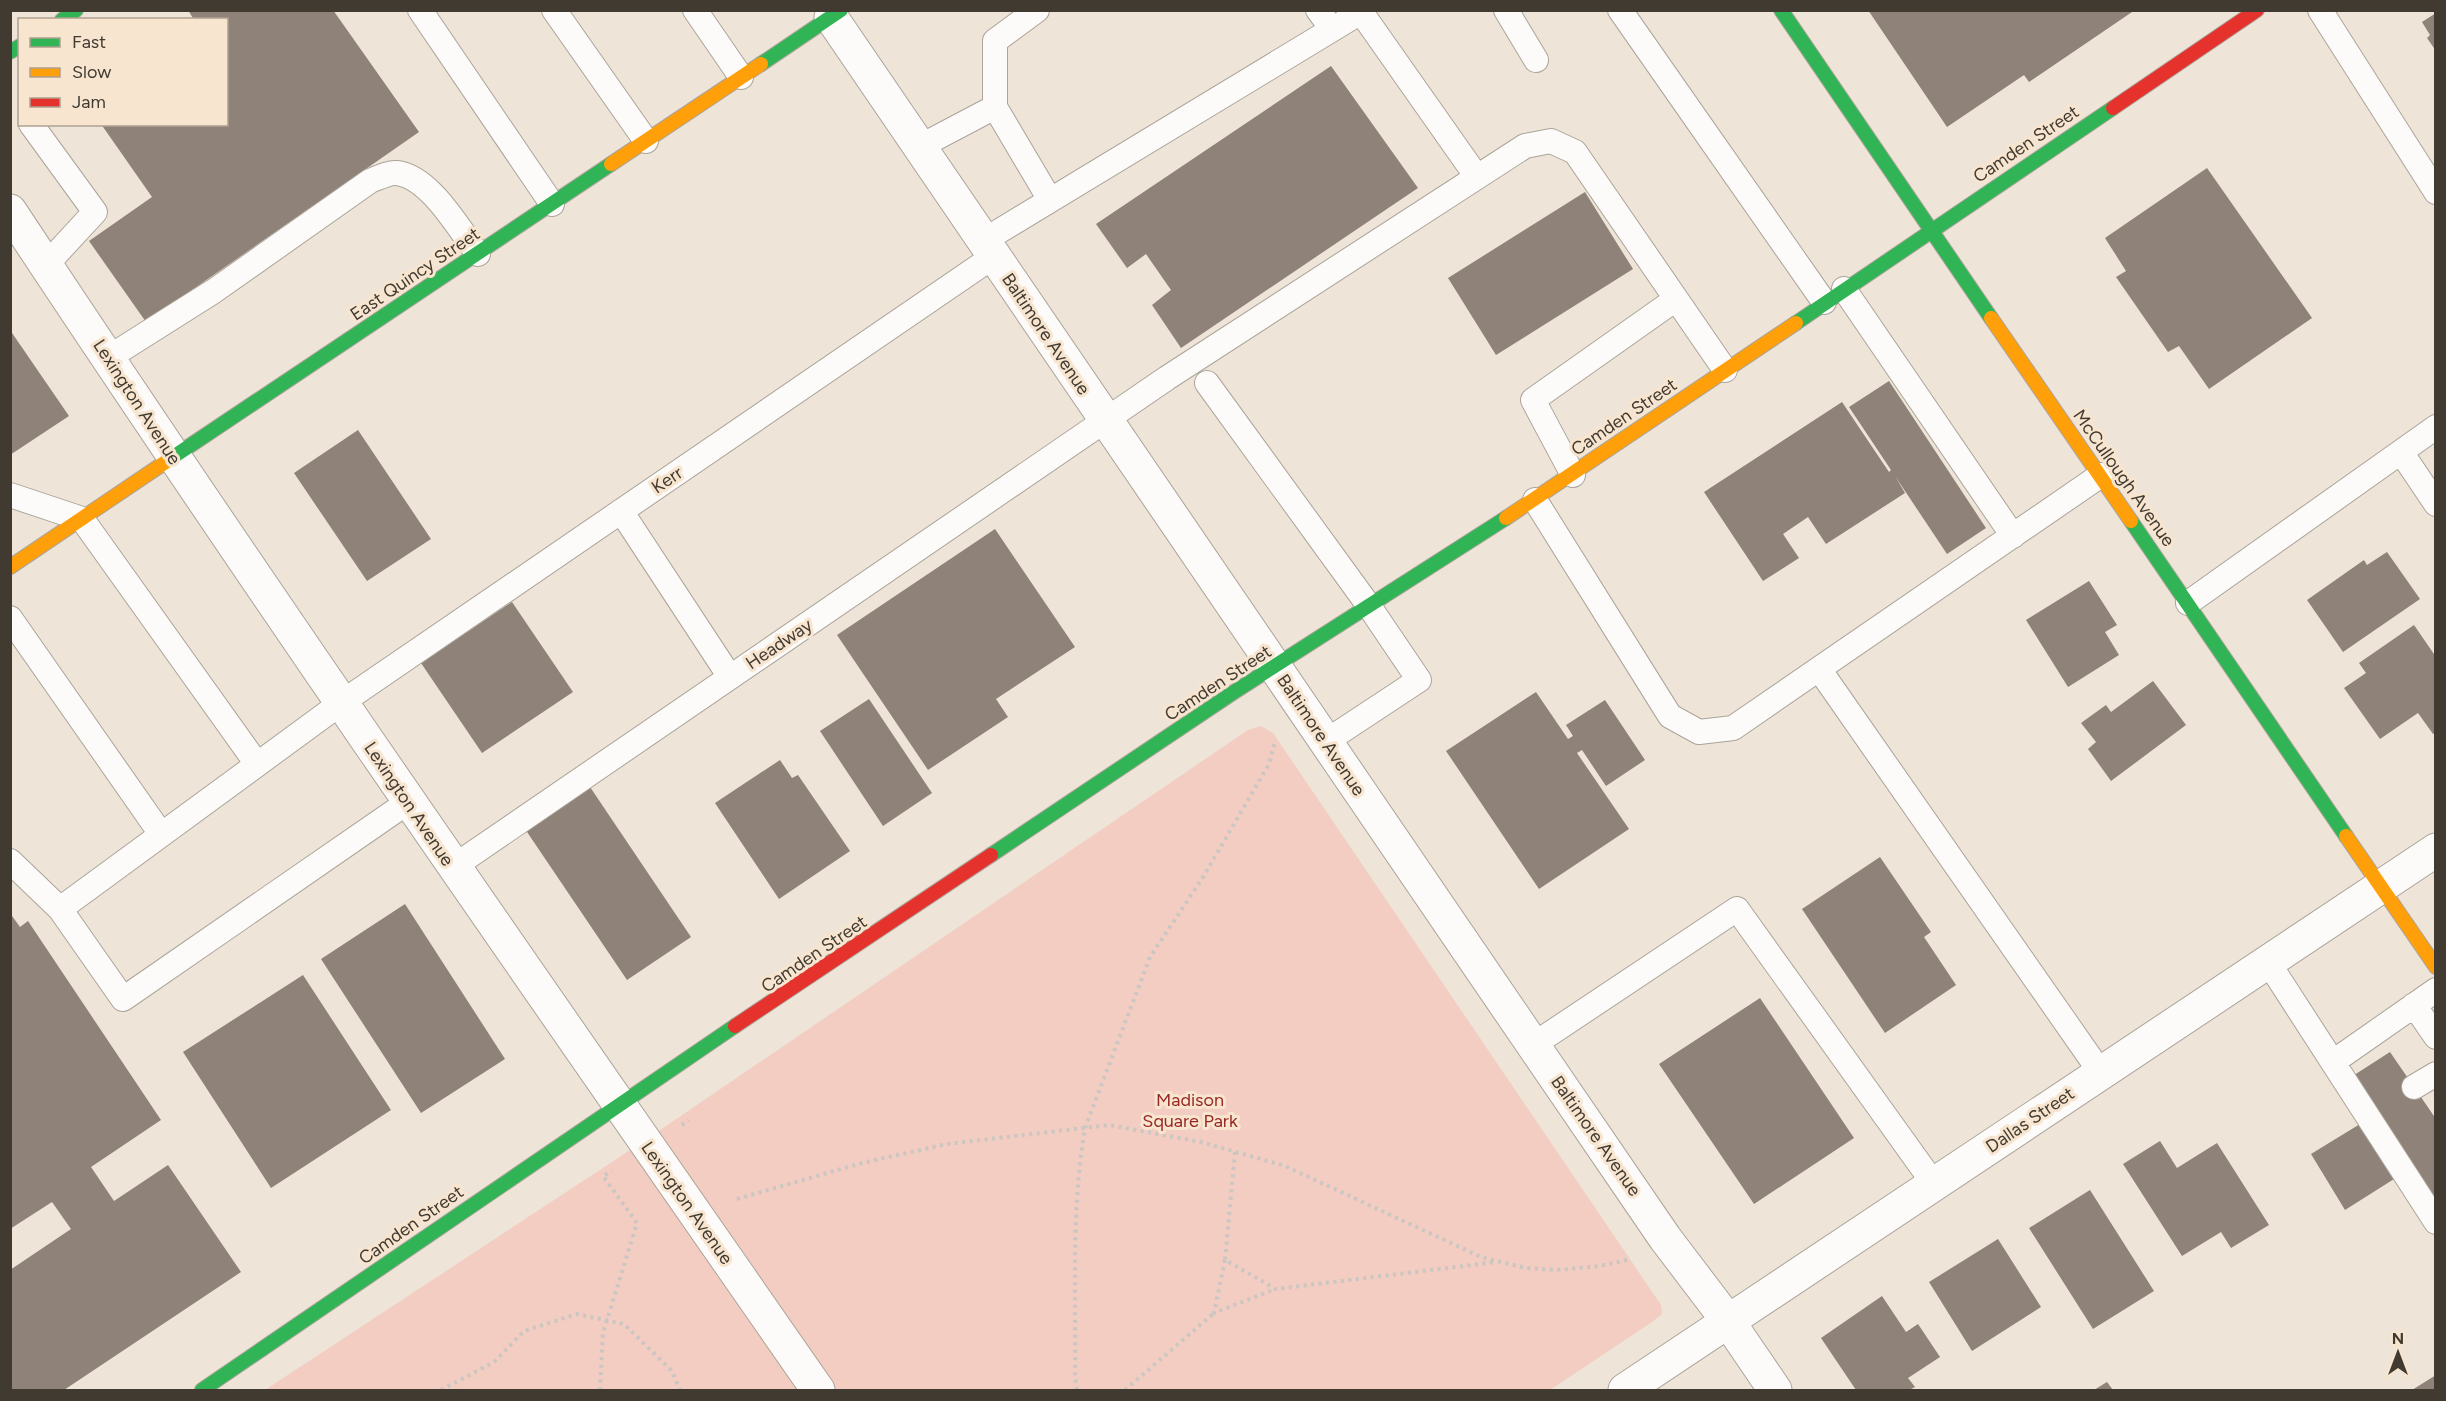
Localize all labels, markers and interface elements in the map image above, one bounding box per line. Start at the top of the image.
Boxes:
legend [18,18,228,126]
text: Fast [72,31,106,53]
text: Slow [72,61,111,83]
text: Jam [72,91,106,113]
street label: Camden Street [1969,100,2083,187]
street label: East Quincy Street [346,222,484,326]
street label: Baltimore Avenue [997,269,1095,399]
street label: Lexington Avenue [88,335,186,469]
street label: Camden Street [1567,373,1681,460]
street label: McCullough Avenue [2068,405,2180,551]
street label: Kerr [647,462,687,498]
street label: Headway [742,613,817,674]
street label: Camden Street [1161,640,1276,726]
street label: Baltimore Avenue [1272,670,1370,800]
street label: Lexington Avenue [359,738,459,870]
street label: Camden Street [757,910,871,997]
street label: Baltimore Avenue [1546,1071,1646,1201]
street label: Dallas Street [1982,1082,2079,1158]
park label: Madison Square Park [1142,1089,1238,1132]
street label: Lexington Avenue [636,1137,738,1269]
street label: Camden Street [354,1181,468,1269]
north arrow [2368,1323,2428,1383]
text: N [2392,1329,2404,1348]

